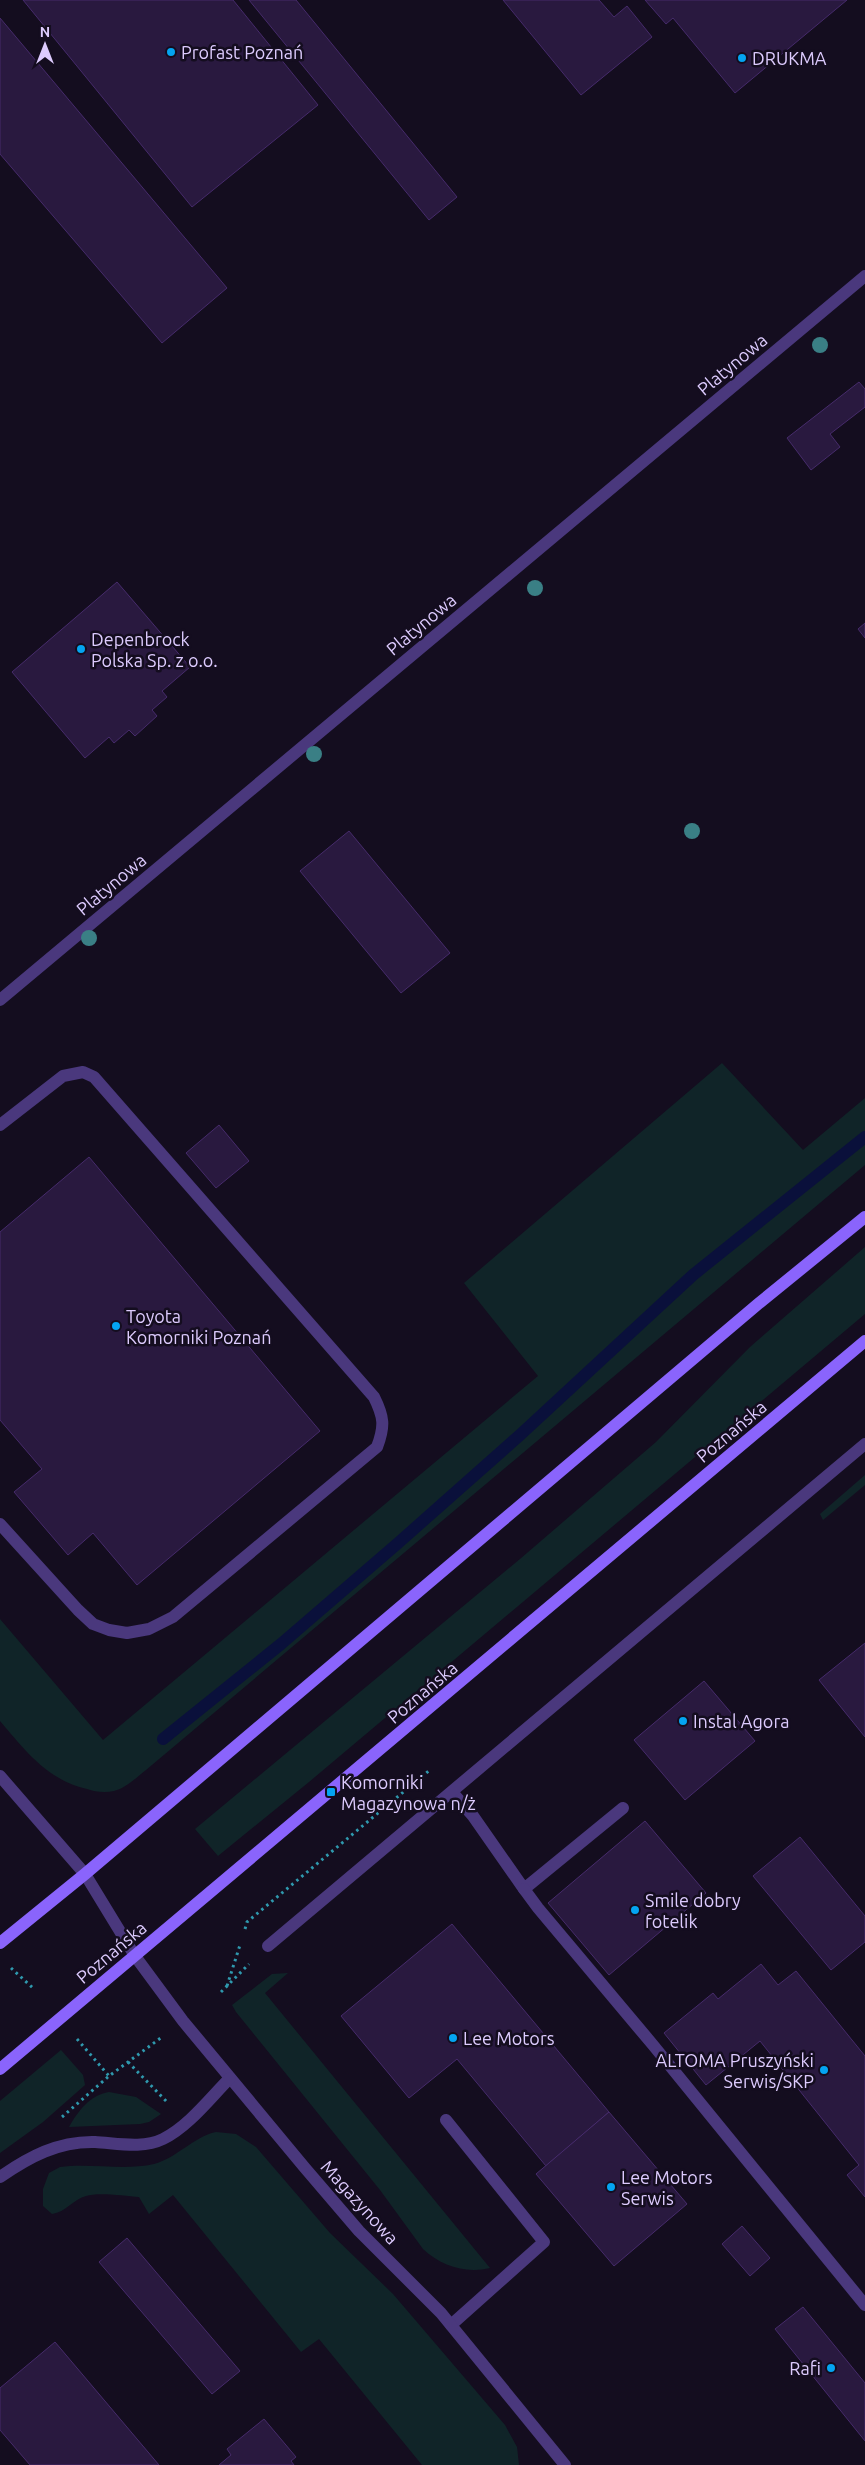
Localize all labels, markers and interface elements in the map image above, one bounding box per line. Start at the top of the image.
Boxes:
north arrow [20,20,70,70]
text: N [40,24,50,40]
place label: Profast Poznań [181,42,303,62]
marker: Profast Poznań [165,46,177,58]
place label: DRUKMA [752,48,827,68]
marker: DRUKMA [736,52,748,64]
street label: Platynowa [693,329,771,399]
street label: Platynowa [382,589,460,659]
place label: Depenbrock Polska Sp. z o.o. [91,629,218,670]
marker: Depenbrock Polska Sp. z o.o. [75,643,87,655]
street label: Platynowa [72,849,150,919]
place label: Toyota Komorniki Poznań [126,1306,271,1347]
marker: Toyota Komorniki Poznań [110,1320,122,1332]
street label: Poznańska [692,1396,770,1466]
street label: Poznańska [383,1657,461,1727]
place label: Instal Agora [693,1711,789,1731]
marker: Instal Agora [677,1715,689,1727]
place label: Komorniki Magazynowa n/ż [341,1772,476,1813]
marker: Komorniki Magazynowa n/ż [325,1786,337,1798]
place label: Smile dobry fotelik [645,1890,741,1931]
marker: Smile dobry fotelik [629,1904,641,1916]
street label: Poznańska [72,1917,150,1987]
place label: Lee Motors [463,2028,555,2048]
marker: Lee Motors [447,2032,459,2044]
place label: ALTOMA Pruszyński Serwis/SKP [656,2050,814,2091]
marker: ALTOMA Pruszyński Serwis/SKP [818,2064,830,2076]
street label: Magazynowa [317,2156,403,2248]
place label: Lee Motors Serwis [621,2167,713,2208]
marker: Lee Motors Serwis [605,2181,617,2193]
place label: Rafi [789,2358,821,2378]
marker: Rafi [825,2362,837,2374]

